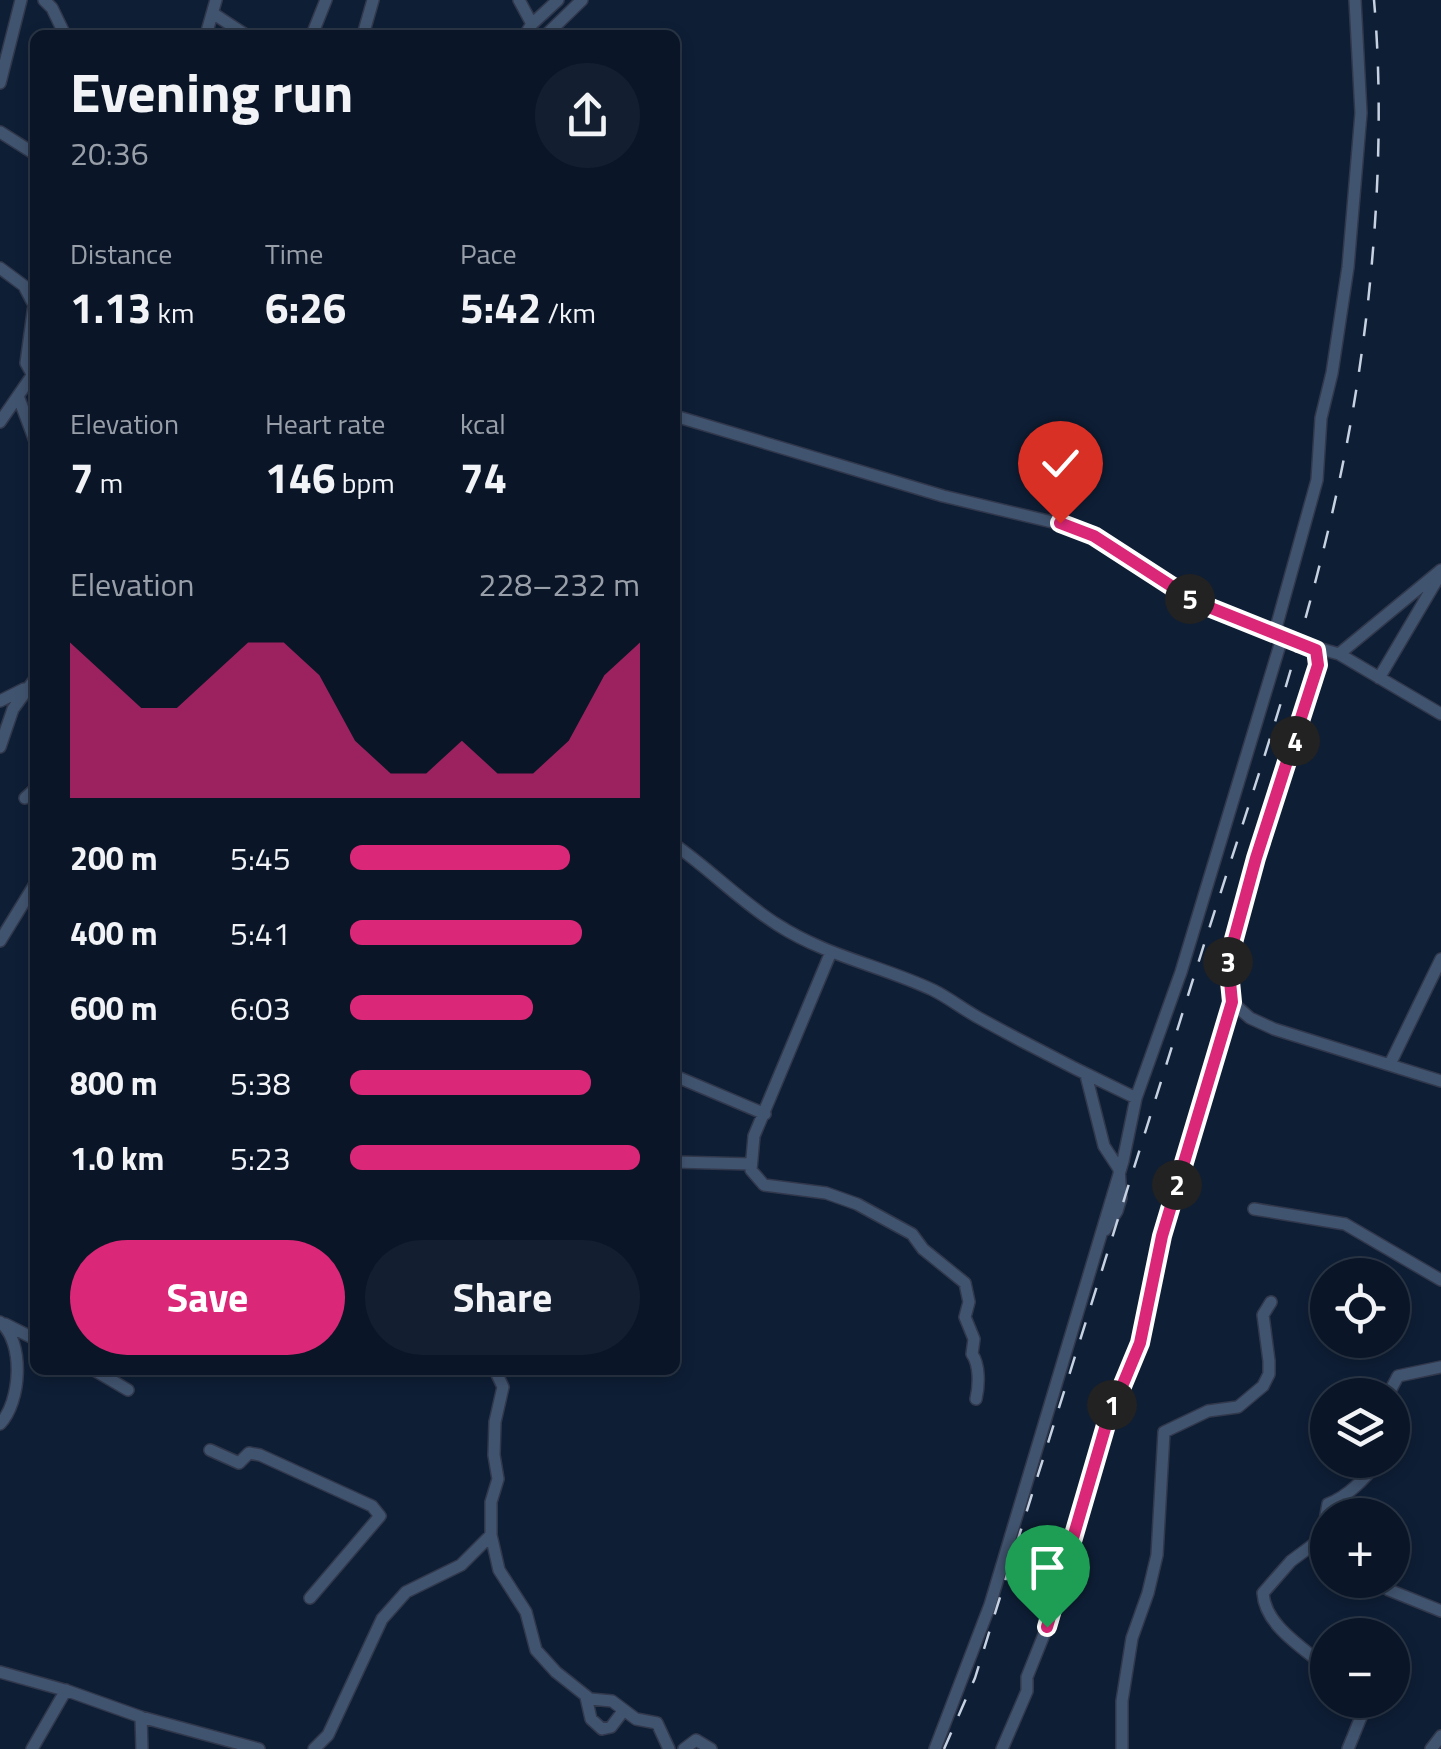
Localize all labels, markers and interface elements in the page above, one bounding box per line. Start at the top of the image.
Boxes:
text: Evening run [70,50,353,133]
button: share [535,63,640,168]
text: 20:36 [70,129,149,177]
text: Distance [70,232,172,275]
text: Time [265,232,323,275]
text: Pace [460,232,517,275]
text: 1.13 [70,275,151,339]
text: 6:26 [265,275,346,339]
text: 5:42 [460,275,541,339]
text: km [151,291,194,334]
text: /km [541,291,596,334]
text: Elevation [70,402,179,445]
text: Heart rate [265,402,385,445]
text: kcal [460,402,506,445]
pin [1018,421,1103,524]
icon: check [1033,436,1088,491]
text: 7 [70,445,94,509]
text: 146 [265,445,336,509]
text: 74 [460,445,507,509]
text: m [94,461,123,504]
text: bpm [336,461,395,504]
text: Elevation [70,560,194,608]
text: 228–232 m [478,560,640,608]
pin: 5 [1165,574,1215,624]
text: 5 [1182,577,1198,620]
pin: 4 [1270,716,1320,766]
text: 4 [1287,719,1303,762]
text: 200 m [70,834,158,882]
text: 5:45 [230,834,291,882]
text: 400 m [70,909,158,957]
text: 5:41 [230,909,291,957]
pin: 3 [1203,937,1253,987]
text: 3 [1220,940,1236,983]
text: 600 m [70,984,158,1032]
text: 6:03 [230,984,291,1032]
text: 800 m [70,1059,158,1107]
text: 5:38 [230,1059,291,1107]
text: 1.0 km [70,1134,164,1182]
text: 5:23 [230,1134,291,1182]
pin: 2 [1152,1160,1202,1210]
text: 2 [1169,1163,1185,1206]
button: Save [70,1240,345,1355]
button: Share [365,1240,640,1355]
map controls [1310,1258,1410,1718]
button: locate [1310,1258,1410,1358]
button: layers [1310,1378,1410,1478]
pin: 1 [1087,1380,1137,1430]
text: 1 [1104,1383,1120,1426]
button: + [1310,1498,1410,1598]
pin [1005,1525,1090,1628]
icon: arrive [1020,1540,1075,1595]
button: − [1310,1618,1410,1718]

